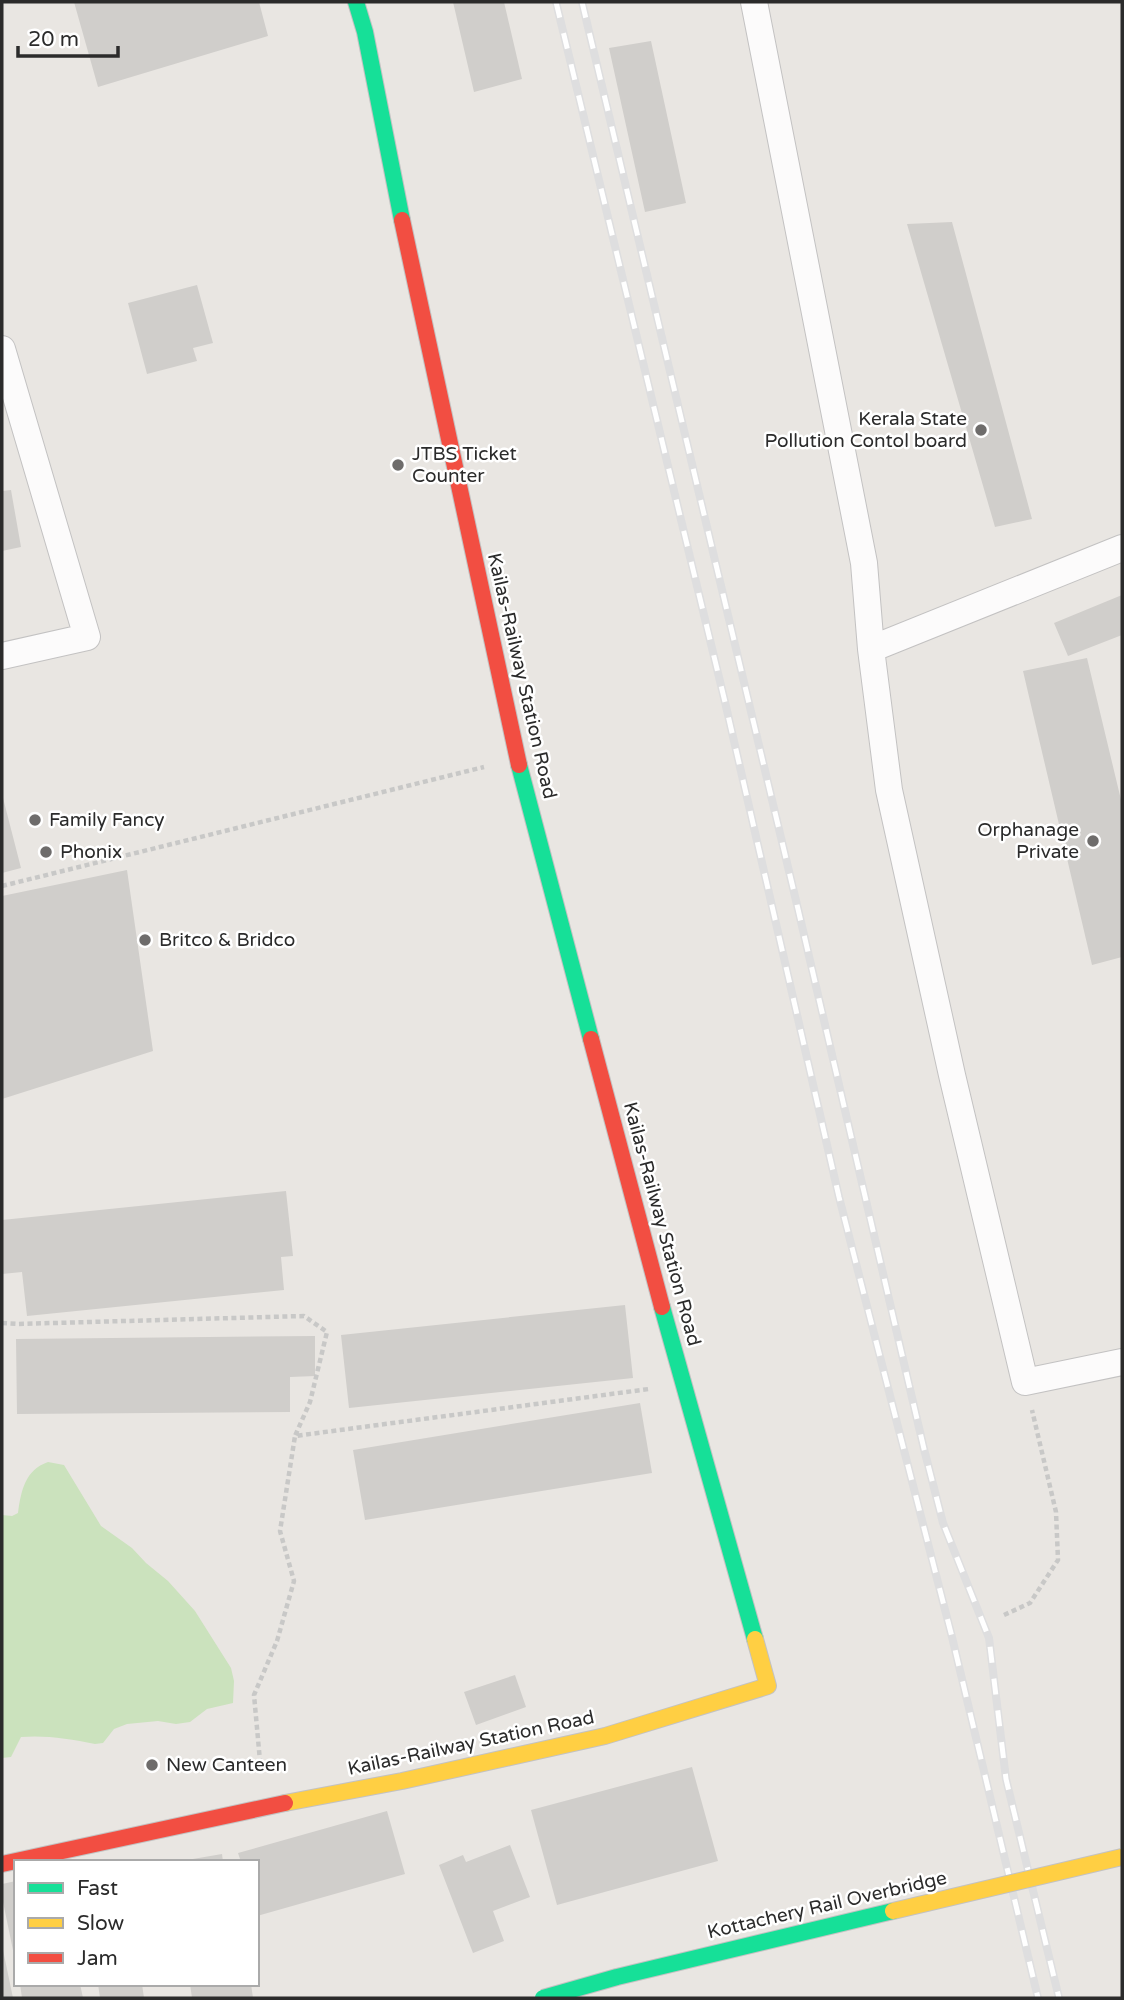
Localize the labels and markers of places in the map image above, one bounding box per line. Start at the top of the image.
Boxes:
place label: Kerala State Pollution Contol board [765,408,967,452]
marker: Kerala State Pollution Contol board [973,422,989,438]
place label: JTBS Ticket Counter [412,443,517,487]
marker: JTBS Ticket Counter [390,457,406,473]
place label: Family Fancy [49,809,165,831]
marker: Family Fancy [27,812,43,828]
place label: Orphanage Private [977,819,1079,863]
marker: Orphanage Private [1085,833,1101,849]
place label: Phonix [60,841,122,863]
marker: Phonix [38,844,54,860]
place label: Britco & Bridco [159,929,295,951]
marker: Britco & Bridco [137,932,153,948]
place label: New Canteen [166,1754,287,1776]
marker: New Canteen [144,1757,160,1773]

